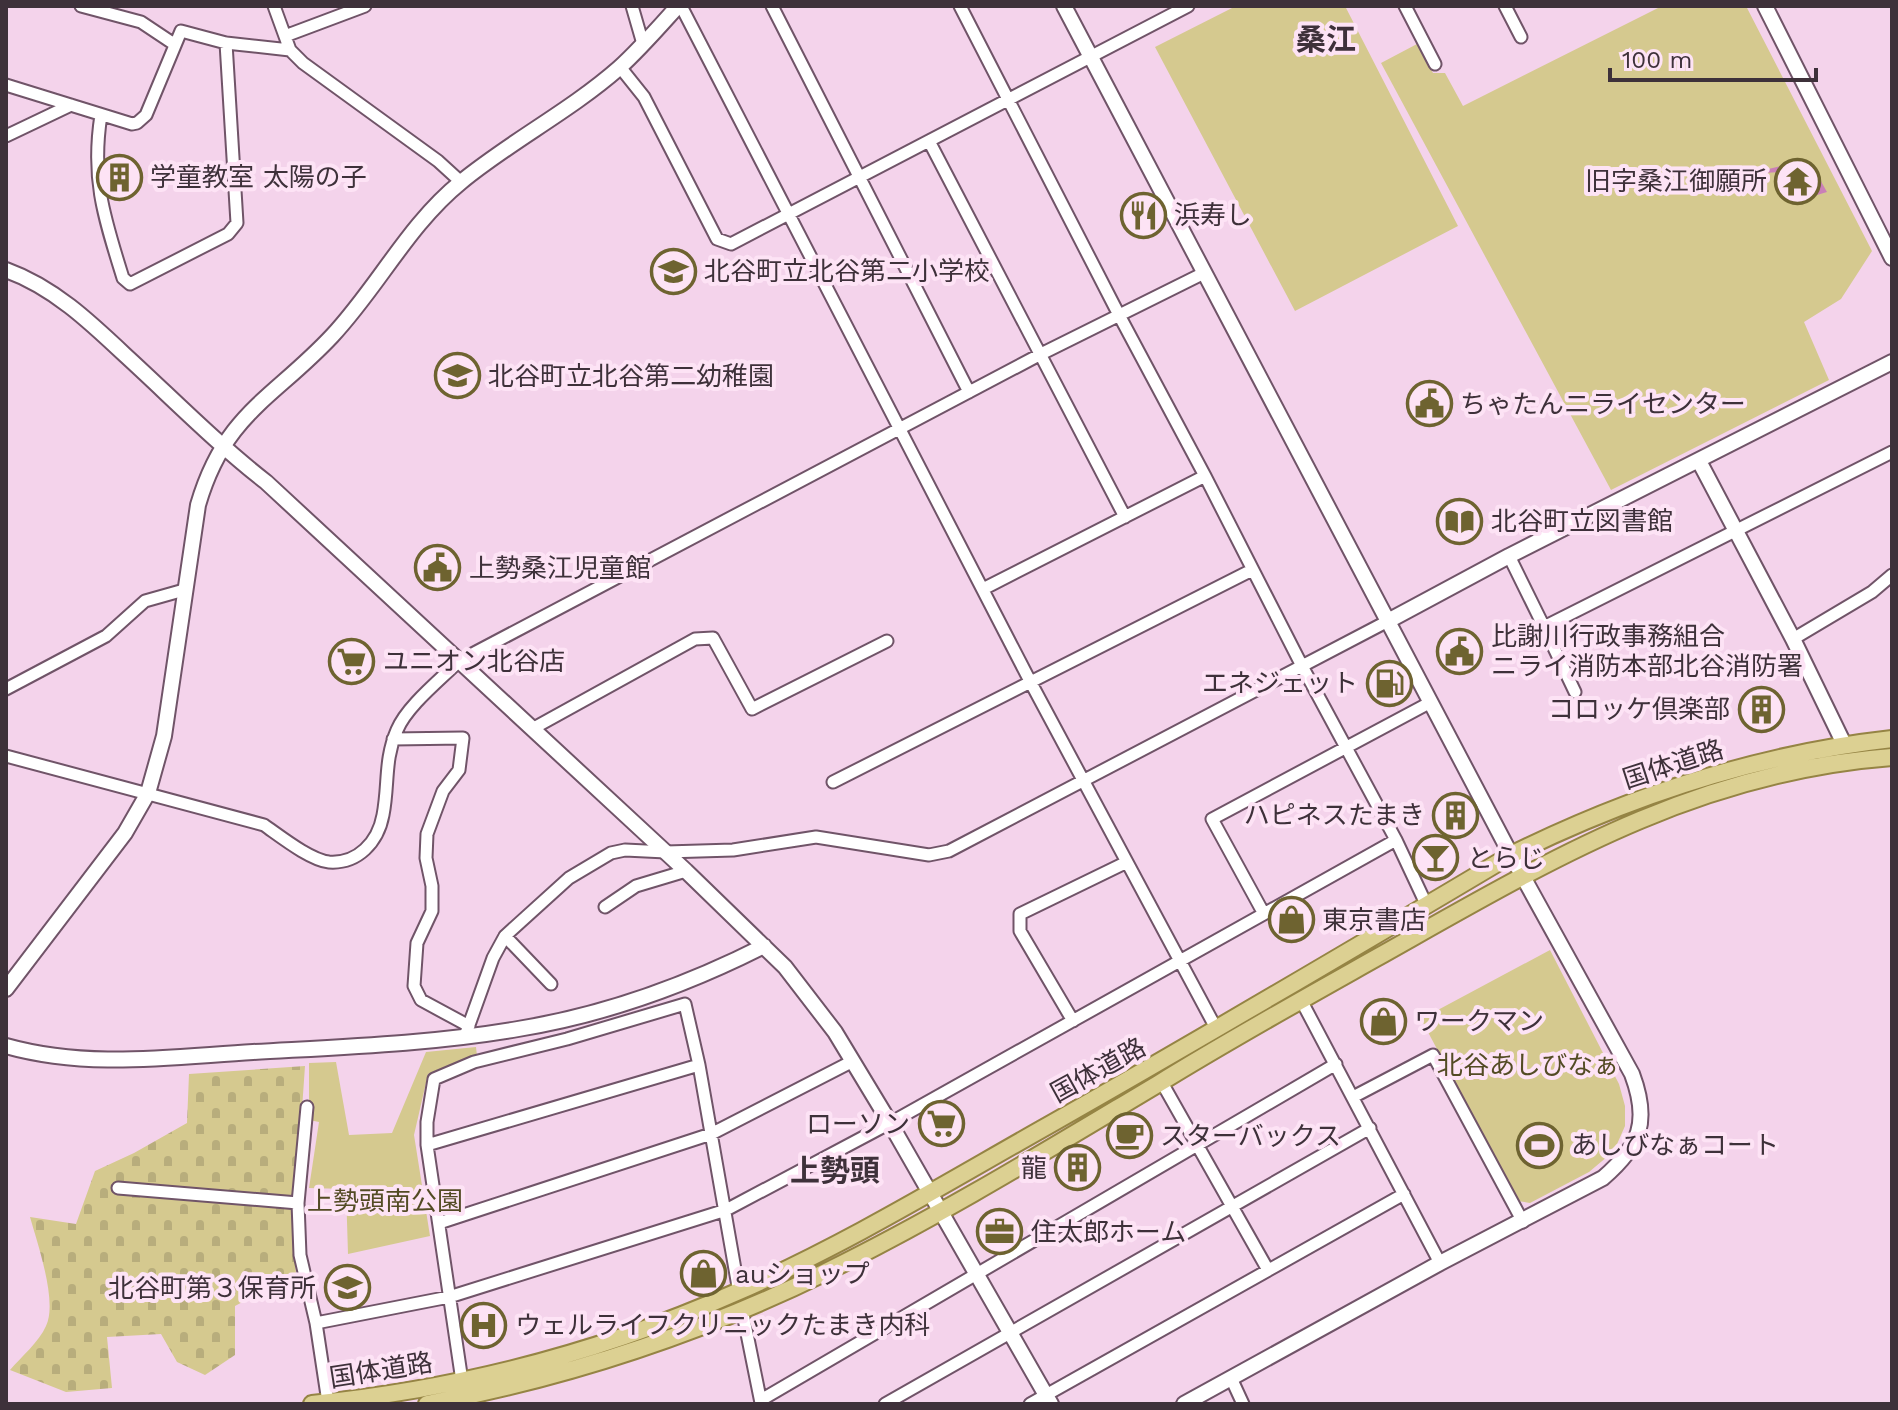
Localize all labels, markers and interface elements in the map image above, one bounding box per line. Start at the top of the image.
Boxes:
district label: 桑江 [1296,22,1356,57]
scale bar [1610,32,1816,82]
text: 100 m [1622,46,1692,74]
building icon: 学童教室 太陽の子 [95,153,143,201]
temple icon: 旧字桑江御願所 [1774,157,1822,205]
place label: 学童教室 太陽の子 [150,162,367,192]
place label: 旧字桑江御願所 [1585,166,1767,196]
restaurant icon: 浜寿し [1119,191,1167,239]
place label: 浜寿し [1174,200,1252,230]
school or university icon: 北谷町立北谷第二小学校 [649,247,697,295]
place label: 北谷町立北谷第二小学校 [704,256,990,286]
school or university icon: 北谷町立北谷第二幼稚園 [433,352,481,400]
place label: 北谷町立北谷第二幼稚園 [488,361,774,391]
public building icon: ちゃたんニライセンター [1405,380,1453,428]
place label: ちゃたんニライセンター [1460,389,1746,419]
library icon: 北谷町立図書館 [1436,497,1484,545]
place label: 北谷町立図書館 [1491,506,1673,536]
public building icon: 上勢桑江児童館 [414,544,462,592]
place label: 上勢桑江児童館 [469,553,651,583]
place label: 比謝川行政事務組合 ニライ消防本部北谷消防署 [1491,621,1803,681]
public building icon: 比謝川行政事務組合 ニライ消防本部北谷消防署 [1436,627,1484,675]
supermarket icon: ユニオン北谷店 [328,637,376,685]
place label: ユニオン北谷店 [383,646,565,676]
fuel station icon: エネジェット [1365,659,1413,707]
place label: エネジェット [1202,668,1358,698]
building icon: コロッケ倶楽部 [1737,685,1785,733]
place label: コロッケ倶楽部 [1548,694,1730,724]
street label: 国体道路 [1619,734,1727,794]
building icon: ハピネスたまき [1432,791,1480,839]
place label: ハピネスたまき [1244,800,1425,830]
bar icon: とらじ [1412,834,1460,882]
place label: とらじ [1467,843,1545,873]
shop icon: 東京書店 [1267,896,1315,944]
place label: 東京書店 [1322,905,1426,935]
shop icon: ワークマン [1359,997,1407,1045]
place label: ワークマン [1414,1006,1544,1036]
street label: 国体道路 [1045,1032,1151,1108]
park label: 北谷あしびなぁ [1437,1050,1619,1080]
supermarket icon: ローソン [917,1100,965,1148]
place label: ローソン [806,1109,910,1139]
cafe icon: スターバックス [1105,1112,1153,1160]
place label: スターバックス [1160,1121,1341,1151]
sports icon: あしびなぁコート [1516,1121,1564,1169]
place label: あしびなぁコート [1571,1130,1779,1160]
building icon: 龍 [1054,1144,1102,1192]
district label: 上勢頭 [790,1153,880,1188]
place label: 龍 [1021,1153,1047,1183]
park label: 上勢頭南公園 [307,1186,463,1216]
office icon: 住太郎ホーム [976,1208,1024,1256]
place label: 住太郎ホーム [1031,1217,1186,1247]
shop icon: auショップ [680,1250,728,1298]
place label: auショップ [735,1259,870,1289]
school or university icon: 北谷町第３保育所 [323,1264,371,1312]
place label: 北谷町第３保育所 [108,1273,316,1303]
hospital icon: ウェルライフクリニックたまき内科 [460,1301,508,1349]
place label: ウェルライフクリニックたまき内科 [515,1310,930,1340]
street label: 国体道路 [327,1347,435,1393]

